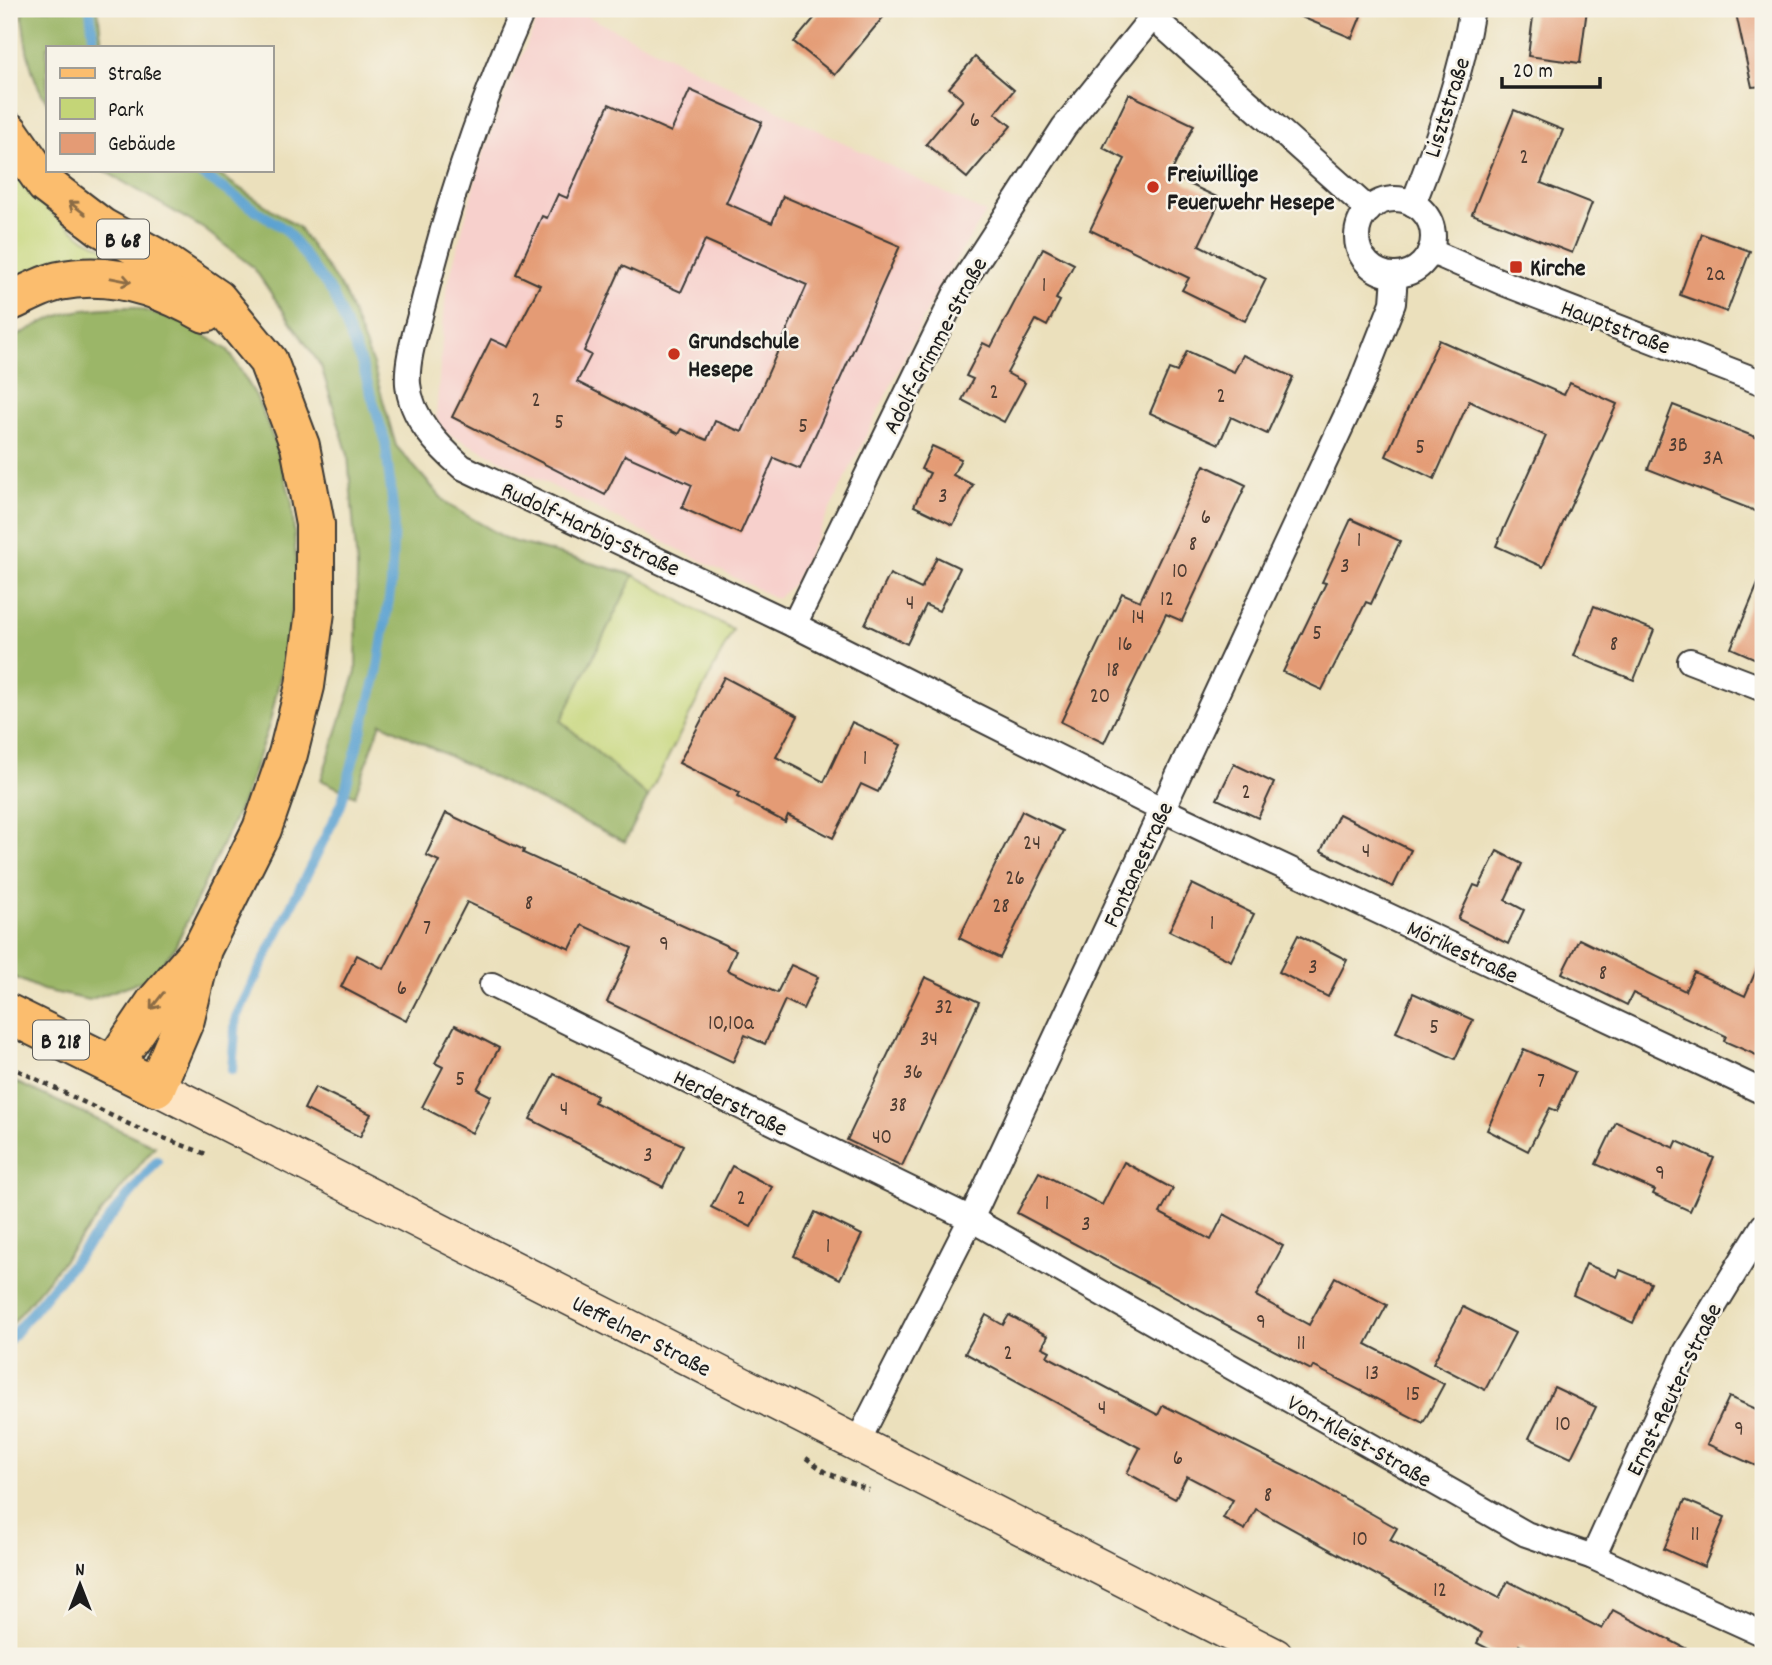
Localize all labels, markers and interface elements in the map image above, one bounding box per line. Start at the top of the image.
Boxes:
legend [46,46,273,172]
scale bar [1502,46,1600,90]
street label: Lisztstraße [1417,54,1481,162]
text: 20 m [1513,58,1553,88]
text: Straße [108,61,162,91]
text: Park [108,97,144,127]
house number: 6 [970,107,980,137]
text: Gebäude [108,131,176,161]
house number: 2 [1519,144,1529,174]
place label: Freiwillige Feuerwehr Hesepe [1167,159,1335,221]
marker: Freiwillige Feuerwehr Hesepe [1145,179,1161,195]
one-way arrow [68,201,86,216]
road number: B 68 [97,220,149,258]
street label: Adolf-Grimme-Straße [876,252,998,441]
place label: Kirche [1530,253,1586,287]
marker: Kirche [1508,259,1524,275]
house number: 2a [1705,261,1726,291]
house number: 1 [1042,272,1046,302]
one-way arrow [110,275,132,288]
street label: Hauptstraße [1555,292,1675,365]
place label: Grundschule Hesepe [688,326,800,388]
marker: Grundschule Hesepe [666,346,682,362]
house number: 2 [989,379,999,409]
house number: 2 [1216,383,1226,413]
house number: 2 [531,387,541,417]
house number: 5 [554,409,564,439]
house number: 5 [798,413,808,443]
house number: 3B [1668,432,1688,462]
house number: 5 [1415,434,1425,464]
house number: 3A [1703,445,1723,475]
street label: Rudolf-Harbig-Straße [495,474,685,587]
house number: 3 [938,483,948,513]
house number: 6 [1201,504,1211,534]
house number: 1 [1357,527,1361,557]
house number: 8 [1189,531,1197,561]
house number: 3 [1340,553,1350,583]
house number: 10 [1172,558,1188,588]
house number: 12 [1160,586,1174,616]
house number: 4 [906,590,914,620]
house number: 14 [1131,604,1145,634]
house number: 5 [1312,620,1322,650]
house number: 16 [1118,631,1132,661]
house number: 8 [1610,631,1618,661]
house number: 18 [1106,657,1120,687]
house number: 20 [1090,683,1110,713]
house number: 1 [863,745,867,775]
house number: 2 [1241,779,1251,809]
street label: Fontanestraße [1096,797,1184,934]
house number: 24 [1023,830,1041,860]
house number: 4 [1362,838,1370,868]
house number: 26 [1005,865,1025,895]
house number: 8 [525,890,533,920]
house number: 28 [992,893,1010,923]
house number: 1 [1210,910,1214,940]
street label: Mörikestraße [1400,913,1523,994]
house number: 7 [423,915,431,945]
house number: 9 [659,931,669,961]
house number: 3 [1308,954,1318,984]
house number: 8 [1599,960,1607,990]
house number: 6 [397,975,407,1005]
one-way arrow [150,991,165,1010]
house number: 32 [935,994,953,1024]
house number: 10,10a [708,1010,755,1040]
house number: 5 [1429,1014,1439,1044]
road number: B 218 [33,1021,89,1060]
house number: 34 [920,1026,938,1056]
house number: 36 [903,1059,923,1089]
street label: Herderstraße [667,1062,793,1147]
house number: 5 [455,1066,465,1096]
house number: 7 [1537,1068,1545,1098]
house number: 38 [889,1092,907,1122]
house number: 4 [560,1096,568,1126]
house number: 40 [872,1124,892,1154]
house number: 3 [643,1142,653,1172]
house number: 9 [1655,1160,1665,1190]
house number: 2 [736,1185,746,1215]
house number: 1 [1045,1190,1049,1220]
house number: 3 [1081,1211,1091,1241]
house number: 1 [826,1233,830,1263]
street label: Ueffelner Straße [565,1288,716,1387]
street label: Ernst-Reuter-Straße [1619,1298,1732,1483]
house number: 9 [1256,1309,1266,1339]
house number: 11 [1296,1330,1306,1360]
house number: 2 [1003,1340,1013,1370]
house number: 13 [1365,1360,1379,1390]
house number: 15 [1406,1381,1420,1411]
street label: Von-Kleist-Straße [1280,1387,1437,1498]
house number: 4 [1098,1395,1106,1425]
house number: 10 [1555,1411,1571,1441]
house number: 9 [1734,1416,1744,1446]
house number: 6 [1173,1445,1183,1475]
house number: 8 [1264,1482,1272,1512]
house number: 11 [1690,1521,1700,1551]
house number: 10 [1352,1526,1368,1556]
north arrow [46,1550,116,1620]
text: N [75,1558,85,1585]
house number: 12 [1433,1577,1447,1607]

